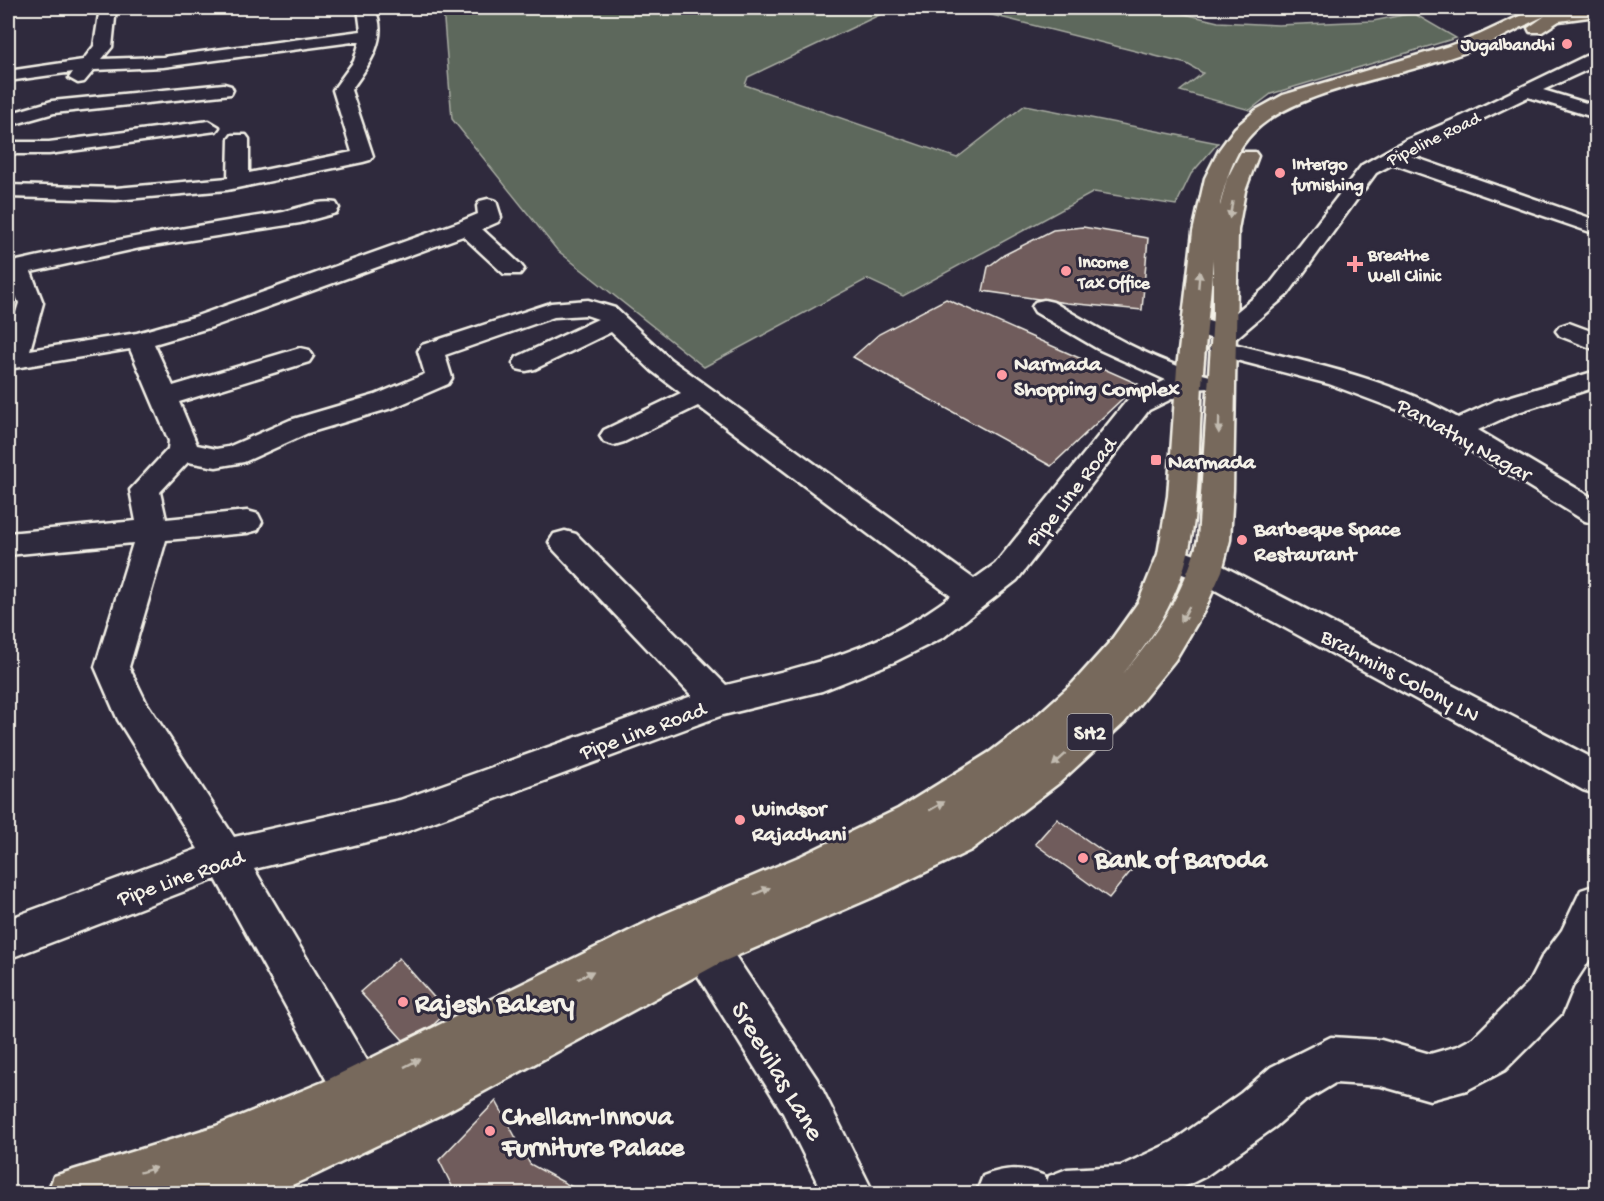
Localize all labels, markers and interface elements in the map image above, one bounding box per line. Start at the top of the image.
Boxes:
place label: Jugalbandhi [1460,36,1555,57]
marker: Jugalbandhi [1560,37,1574,51]
street label: Pipeline Road [1383,108,1486,172]
place label: Intergo furnishing [1291,155,1364,197]
marker: Intergo furnishing [1273,166,1287,180]
one-way arrow [1226,200,1235,219]
place label: Breathe Well Clinic [1367,246,1442,288]
place label: Income Tax Office [1076,253,1151,295]
marker: Breathe Well Clinic [1346,255,1364,273]
marker: Income Tax Office [1059,264,1073,278]
one-way arrow [1194,271,1204,290]
place label: Narmada Shopping Complex [1014,353,1180,404]
marker: Narmada Shopping Complex [995,368,1009,382]
street label: Parvathy Nagar [1390,393,1537,490]
one-way arrow [1215,415,1224,434]
street label: Pipe Line Road [1022,432,1125,554]
place label: Narmada [1168,451,1257,477]
marker: Narmada [1149,453,1163,467]
place label: Barbeque Space Restaurant [1253,518,1401,569]
marker: Barbeque Space Restaurant [1235,533,1249,547]
one-way arrow [1180,606,1190,623]
street label: Brahmins Colony LN [1315,624,1483,730]
street label: Pipe Line Road [576,697,712,768]
road number: SH2 [1068,714,1112,750]
one-way arrow [1051,753,1066,767]
place label: Windsor Rajadhani [751,798,847,849]
one-way arrow [929,800,945,811]
marker: Windsor Rajadhani [733,813,747,827]
street label: Pipe Line Road [114,845,250,914]
place label: Bank of Baroda [1094,846,1269,878]
marker: Bank of Baroda [1076,851,1090,865]
one-way arrow [753,886,771,896]
one-way arrow [577,970,594,980]
place label: Rajesh Bakery [414,990,575,1022]
marker: Rajesh Bakery [396,995,410,1009]
street label: Sreevilas Lane [722,997,830,1148]
one-way arrow [403,1059,420,1068]
place label: Chellam-Innova Furniture Palace [501,1103,685,1166]
marker: Chellam-Innova Furniture Palace [483,1124,497,1138]
one-way arrow [140,1165,158,1175]

